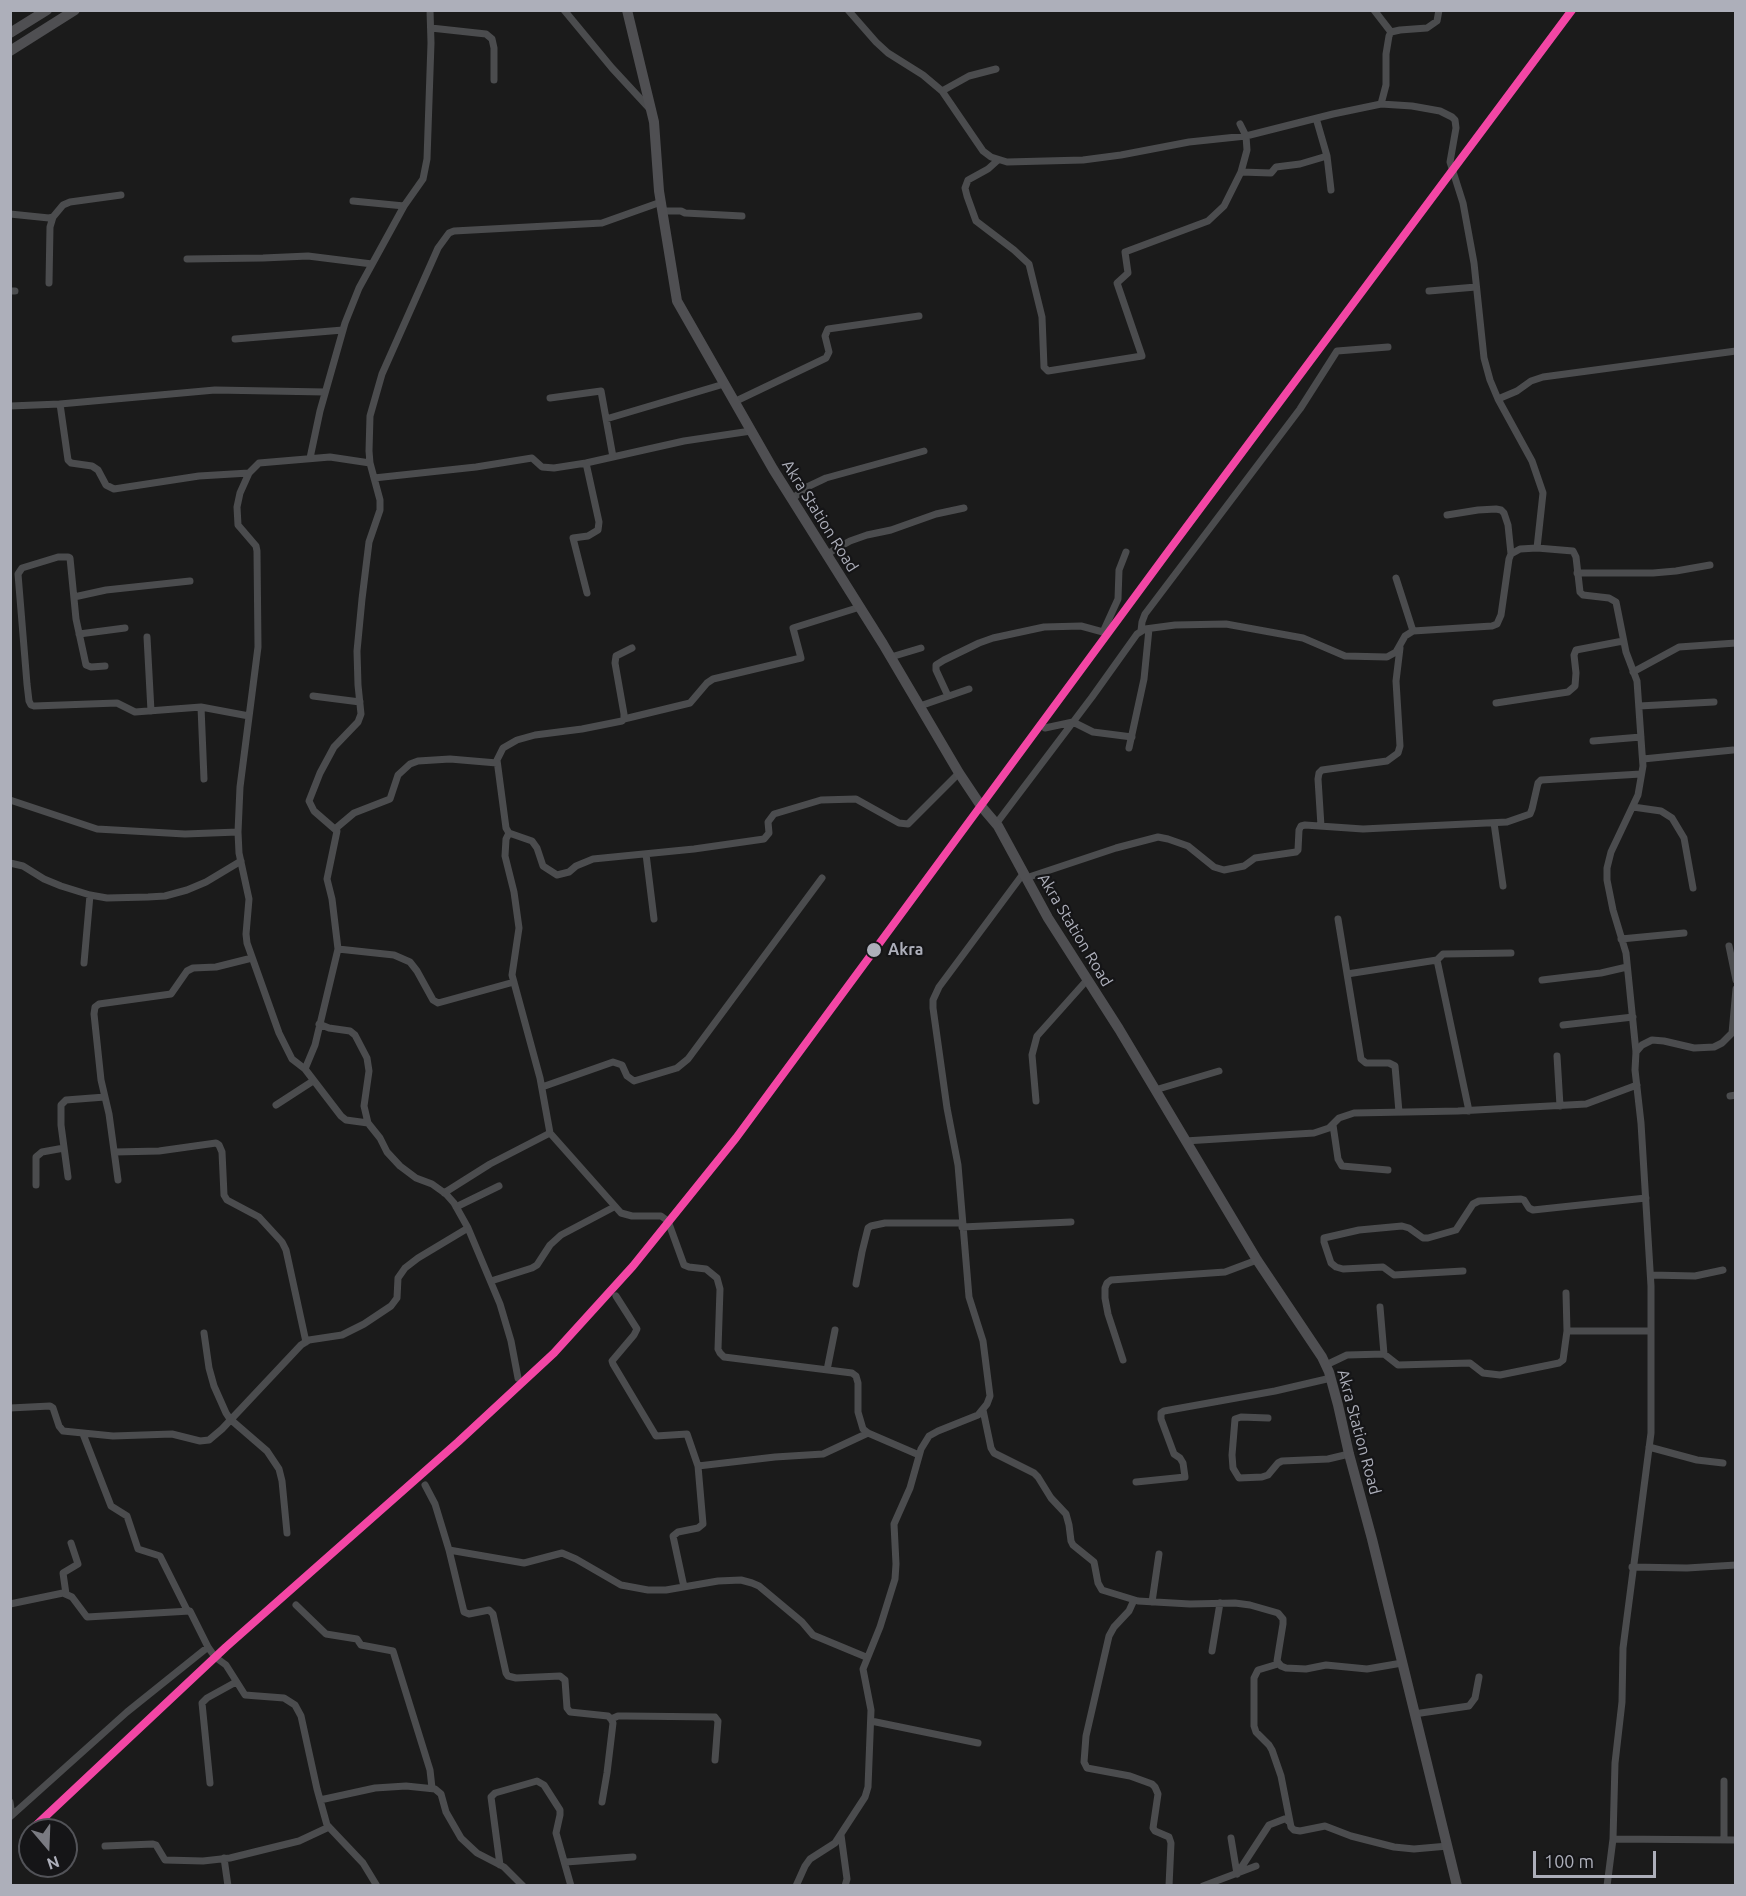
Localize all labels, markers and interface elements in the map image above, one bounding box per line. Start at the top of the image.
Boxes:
street label: Akra Station Road [778,456,862,576]
street label: Akra Station Road [1034,870,1116,990]
place label: Akra [888,940,923,960]
marker: Akra [865,941,883,959]
street label: Akra Station Road [1333,1367,1385,1497]
north arrow [18,1818,78,1878]
scale bar [1536,1839,1659,1877]
text: 100 m [1544,1851,1594,1871]
text: N [45,1853,62,1874]

